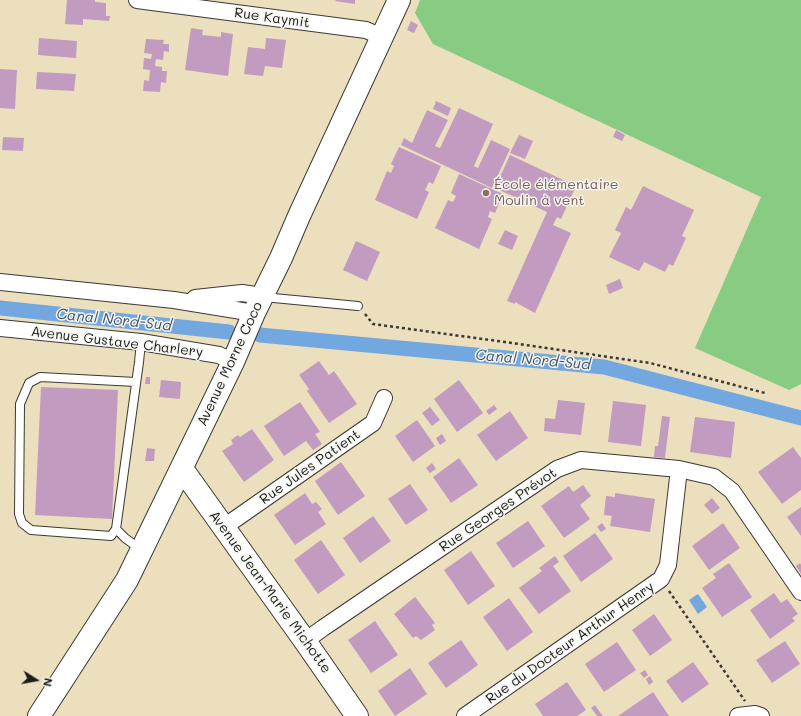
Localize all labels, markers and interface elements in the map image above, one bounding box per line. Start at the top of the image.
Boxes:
street label: Rue Kaymit [233,4,311,32]
place label: École élémentaire Moulin à vent [494,177,619,210]
marker: École élémentaire Moulin à vent [481,188,491,198]
street label: Avenue Morne Coco [194,299,266,429]
water label: Canal Nord-Sud [55,305,173,335]
street label: Avenue Gustave Charlery [30,323,204,361]
water label: Canal Nord-Sud [475,346,591,374]
street label: Rue Jules Patient [256,426,364,508]
street label: Rue Georges Prévot [436,464,560,556]
street label: Avenue Jean-Marie Michotte [205,507,335,677]
street label: Rue du Docteur Arthur Henry [483,578,657,708]
north arrow [16,660,56,700]
text: N [40,677,56,688]

